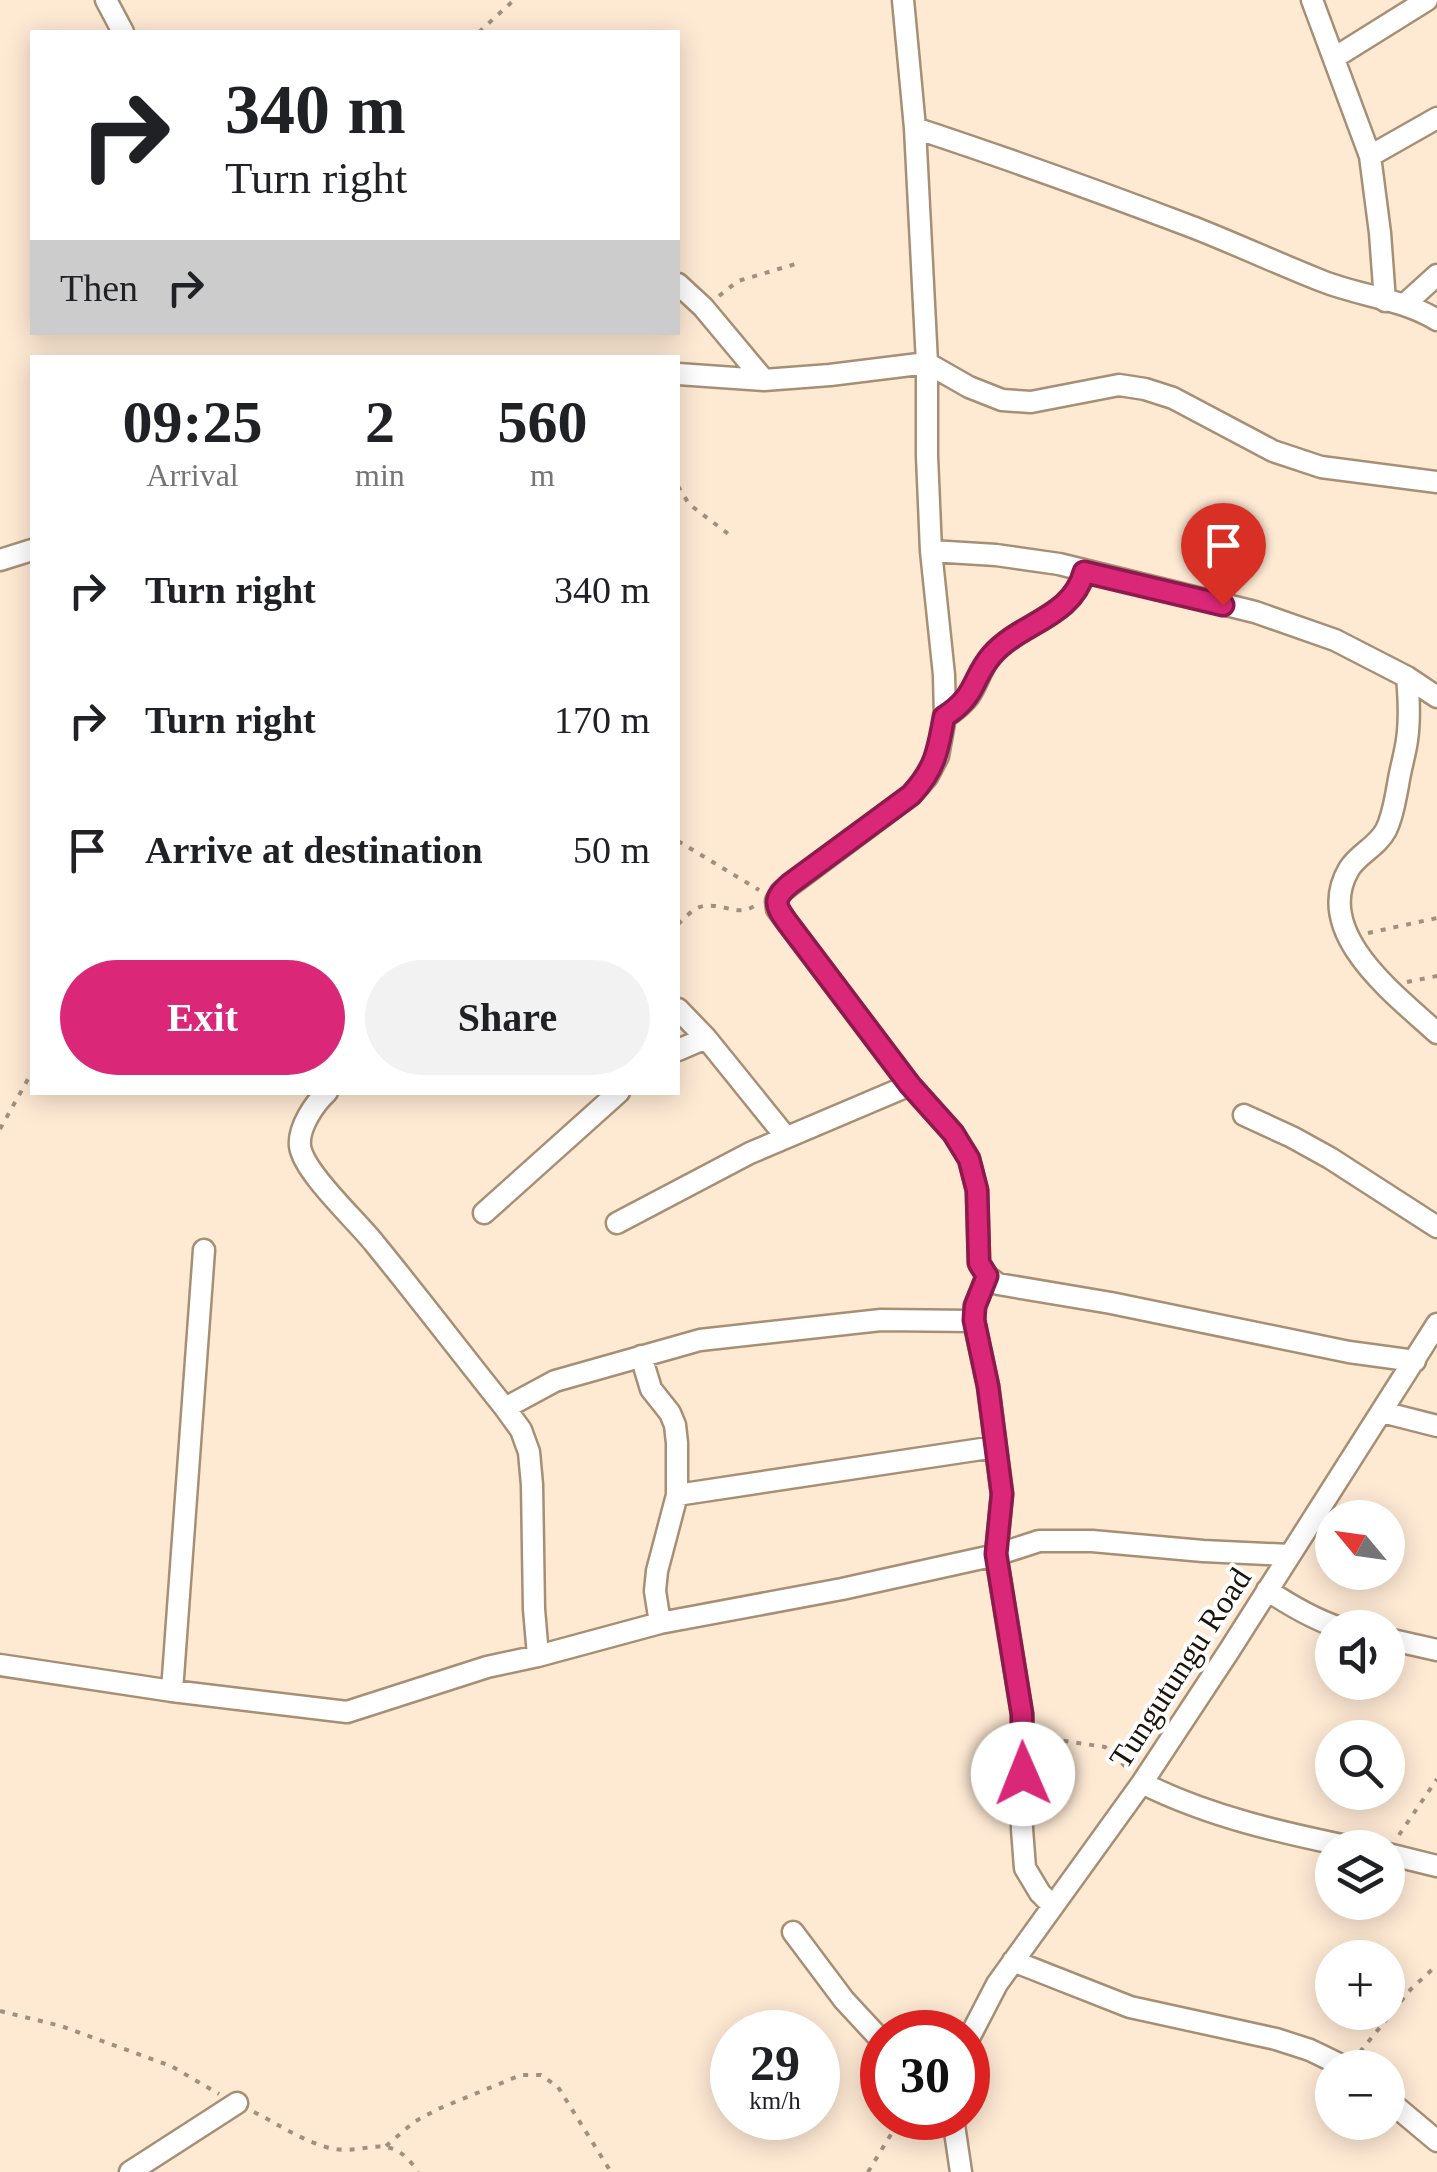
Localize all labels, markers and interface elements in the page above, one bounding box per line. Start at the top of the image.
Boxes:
icon: right [60,70,190,200]
text: 340 m [225,71,406,148]
text: Turn right [225,153,407,203]
icon: right [158,260,213,315]
text: Then [60,267,138,309]
text: 09:25 [123,389,263,455]
text: 2 [365,389,395,455]
text: 560 [497,389,587,455]
text: Arrival [146,457,239,493]
text: min [355,457,405,493]
text: m [530,457,555,493]
pin [1181,503,1266,606]
icon: arrive [1196,518,1251,573]
icon: right [60,563,115,618]
text: Turn right [145,569,316,611]
text: 340 m [554,569,650,611]
icon: right [60,693,115,748]
text: Turn right [145,699,316,741]
text: 170 m [554,699,650,741]
icon: arrive [60,823,115,878]
text: Arrive at destination [145,829,483,871]
text: 50 m [573,829,650,871]
button: Exit [60,960,345,1075]
button: Share [365,960,650,1075]
north arrow [1315,1500,1405,1590]
map controls [1315,1500,1405,2140]
street label: Tungutungu Road [1102,1561,1258,1775]
button: sound [1315,1610,1405,1700]
button: search [1315,1720,1405,1810]
position arrow [971,1722,1075,1826]
button: layers [1315,1830,1405,1920]
button: + [1315,1940,1405,2030]
speed limit sign: 30 [860,2010,990,2140]
text: 29 [750,2035,800,2091]
button: − [1315,2050,1405,2140]
text: km/h [749,2087,801,2114]

